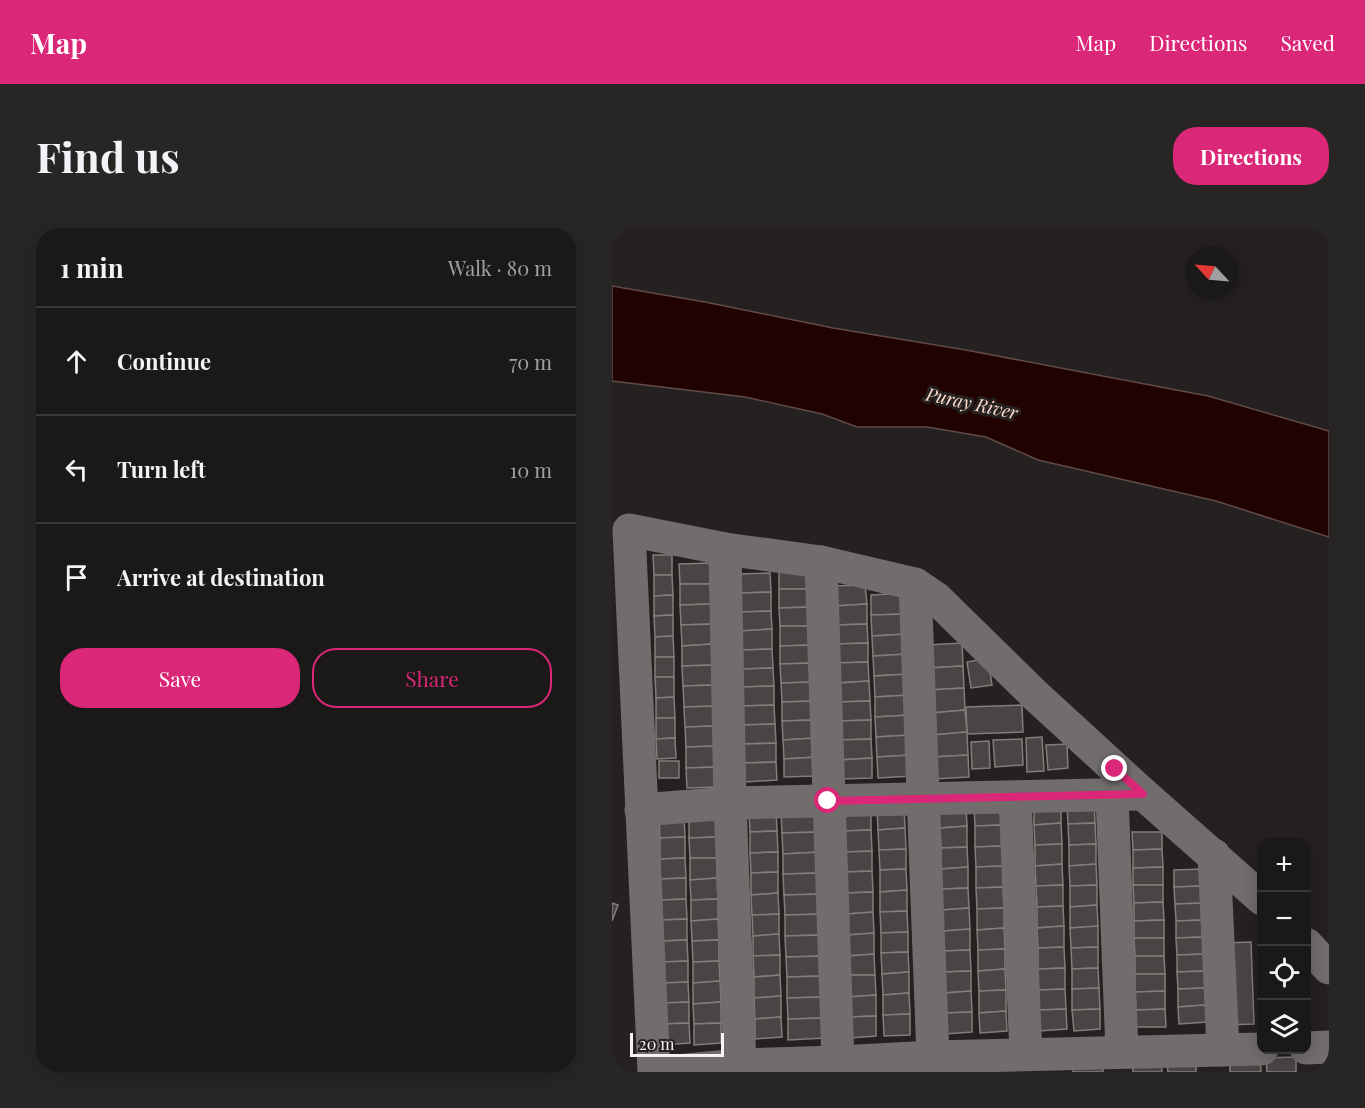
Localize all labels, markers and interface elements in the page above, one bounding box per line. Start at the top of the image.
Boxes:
text: Map [30,24,87,61]
text: Map [1075,28,1116,56]
text: Directions [1149,28,1247,56]
text: Saved [1280,28,1335,56]
button: Directions [1173,127,1329,185]
text: Find us [36,128,180,184]
north arrow [1185,246,1239,300]
text: 1 min [60,250,124,285]
text: Walk · 80 m [448,254,552,281]
icon: ahead [60,345,93,378]
text: Continue [117,346,211,376]
text: 70 m [509,348,552,375]
water label: Puray River [923,381,1021,425]
icon: left [60,453,93,486]
text: Turn left [117,454,206,484]
text: 10 m [510,456,552,483]
icon: arrive [60,561,93,594]
text: Arrive at destination [117,562,325,592]
button: Save [60,648,300,708]
button: Share [312,648,552,708]
route end [1101,755,1127,781]
route start [814,787,840,813]
map controls [1257,838,1311,1054]
button: + [1257,838,1311,892]
button: − [1257,892,1311,946]
button: locate [1257,946,1311,1000]
button: layers [1257,1000,1311,1054]
scale bar [630,1030,724,1058]
text: 20 m [639,1033,674,1054]

